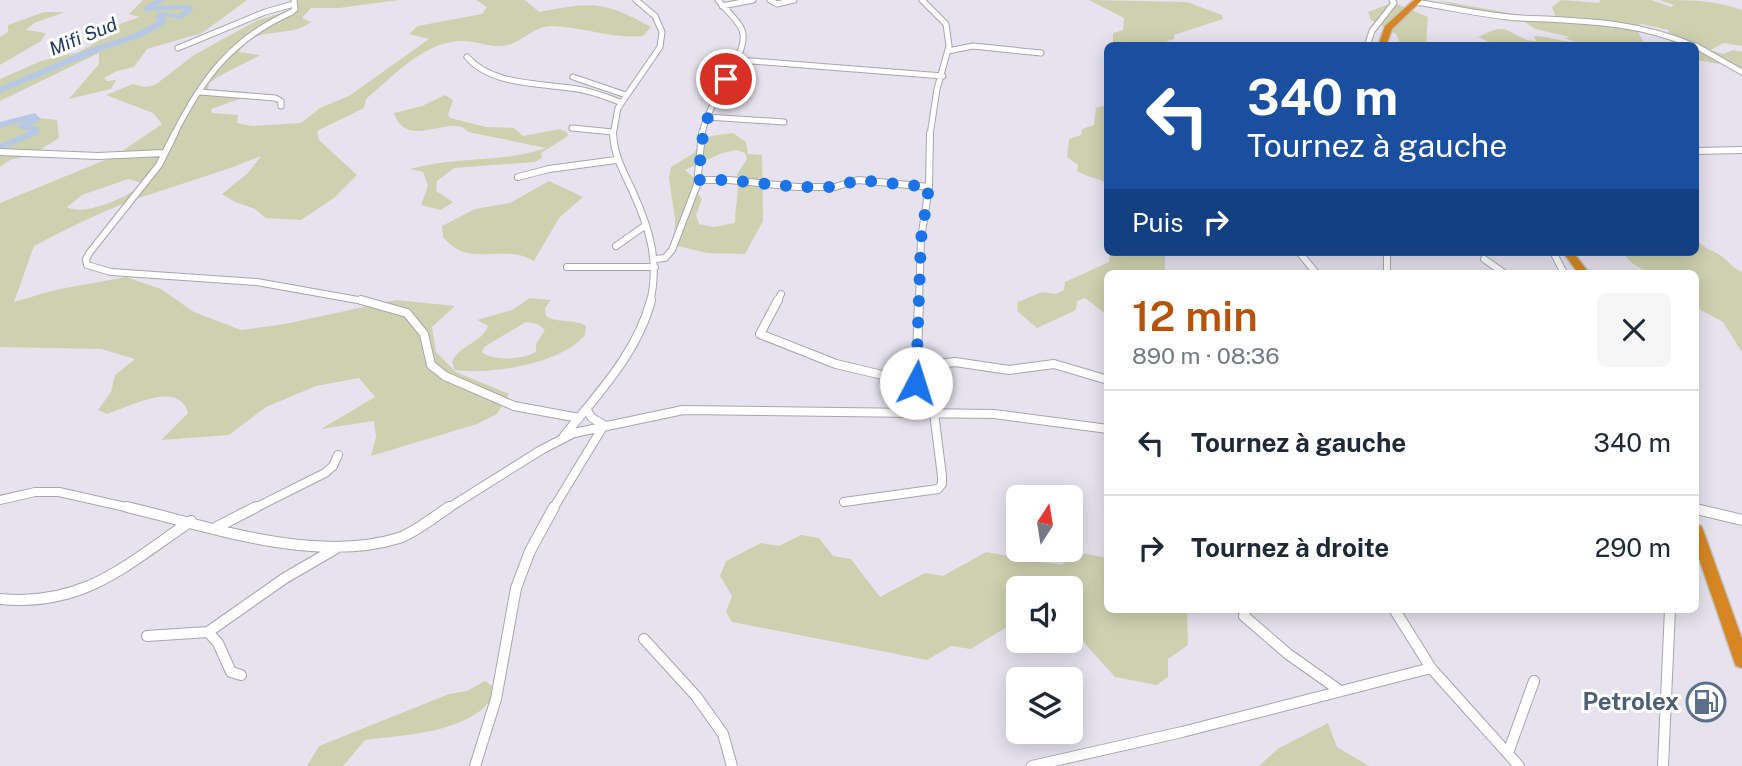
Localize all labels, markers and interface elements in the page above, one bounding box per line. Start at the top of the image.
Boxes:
water label: Mifi Sud [46,12,120,60]
pin [696,49,756,109]
icon: arrive [707,60,745,98]
text: 340 m [1247,68,1398,126]
icon: left [1132,70,1223,161]
text: Tournez à gauche [1247,127,1507,164]
icon: right [1197,203,1235,241]
text: Puis [1132,207,1183,238]
text: 12 min [1132,291,1258,340]
button: close [1597,293,1671,367]
text: 890 m · 08:36 [1132,342,1279,369]
position arrow [879,346,953,420]
icon: left [1132,424,1170,462]
text: Tournez à gauche [1191,427,1406,458]
text: 340 m [1594,427,1671,458]
north arrow [1006,485,1083,562]
map controls [1006,485,1083,744]
icon: right [1132,529,1170,567]
text: Tournez à droite [1191,532,1389,563]
text: 290 m [1595,532,1671,563]
button: sound [1006,576,1083,653]
button: layers [1006,667,1083,744]
fuel station icon: Petrolex [1685,681,1727,723]
place label: Petrolex [1582,687,1679,715]

